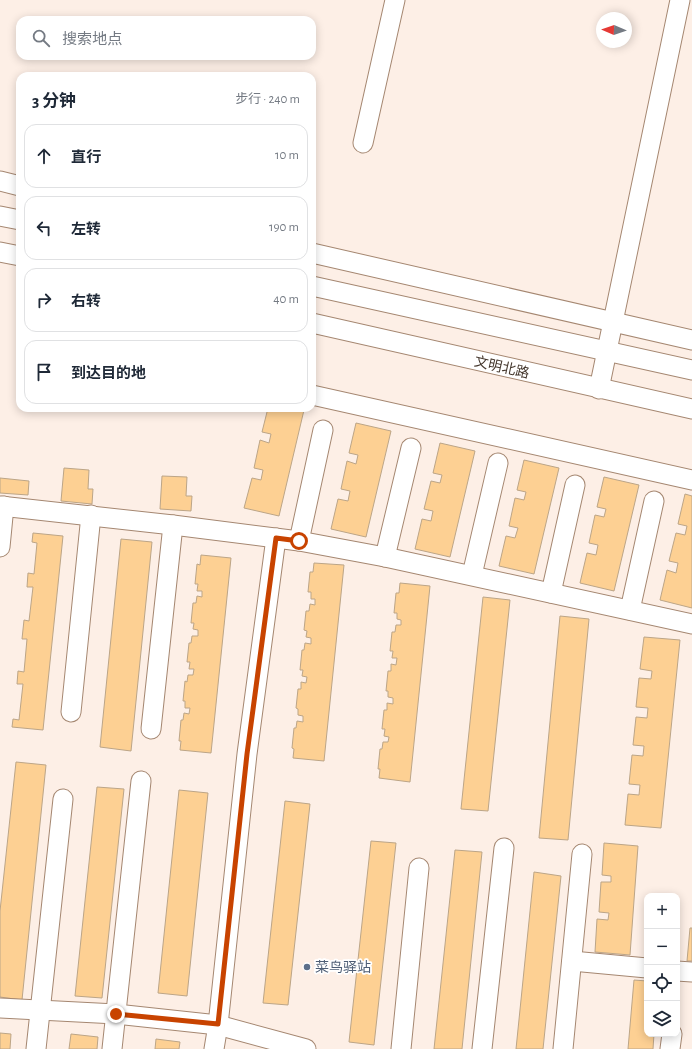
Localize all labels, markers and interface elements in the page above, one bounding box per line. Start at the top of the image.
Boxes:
north arrow [596,12,632,48]
search box [16,16,316,60]
icon: search [30,27,52,49]
text: 搜索地点 [62,32,122,47]
text: 3 分钟 [32,92,76,109]
text: 步行 · 240 m [235,93,300,106]
icon: ahead [33,145,55,167]
text: 10 m [275,149,299,162]
text: 直行 [71,150,101,165]
icon: left [33,217,55,239]
text: 190 m [269,221,299,234]
text: 左转 [71,222,101,237]
icon: right [33,289,55,311]
text: 40 m [273,293,299,306]
text: 右转 [71,294,101,309]
street label: 文明北路 [473,353,531,381]
icon: arrive [33,361,55,383]
text: 到达目的地 [71,366,146,381]
route start [290,532,308,550]
map controls [644,893,680,1037]
button: + [644,893,680,929]
button: − [644,929,680,965]
place label: 菜鸟驿站 [315,960,371,975]
marker: 菜鸟驿站 [302,962,312,972]
button: locate [644,965,680,1001]
button: layers [644,1001,680,1037]
route end [107,1005,125,1023]

